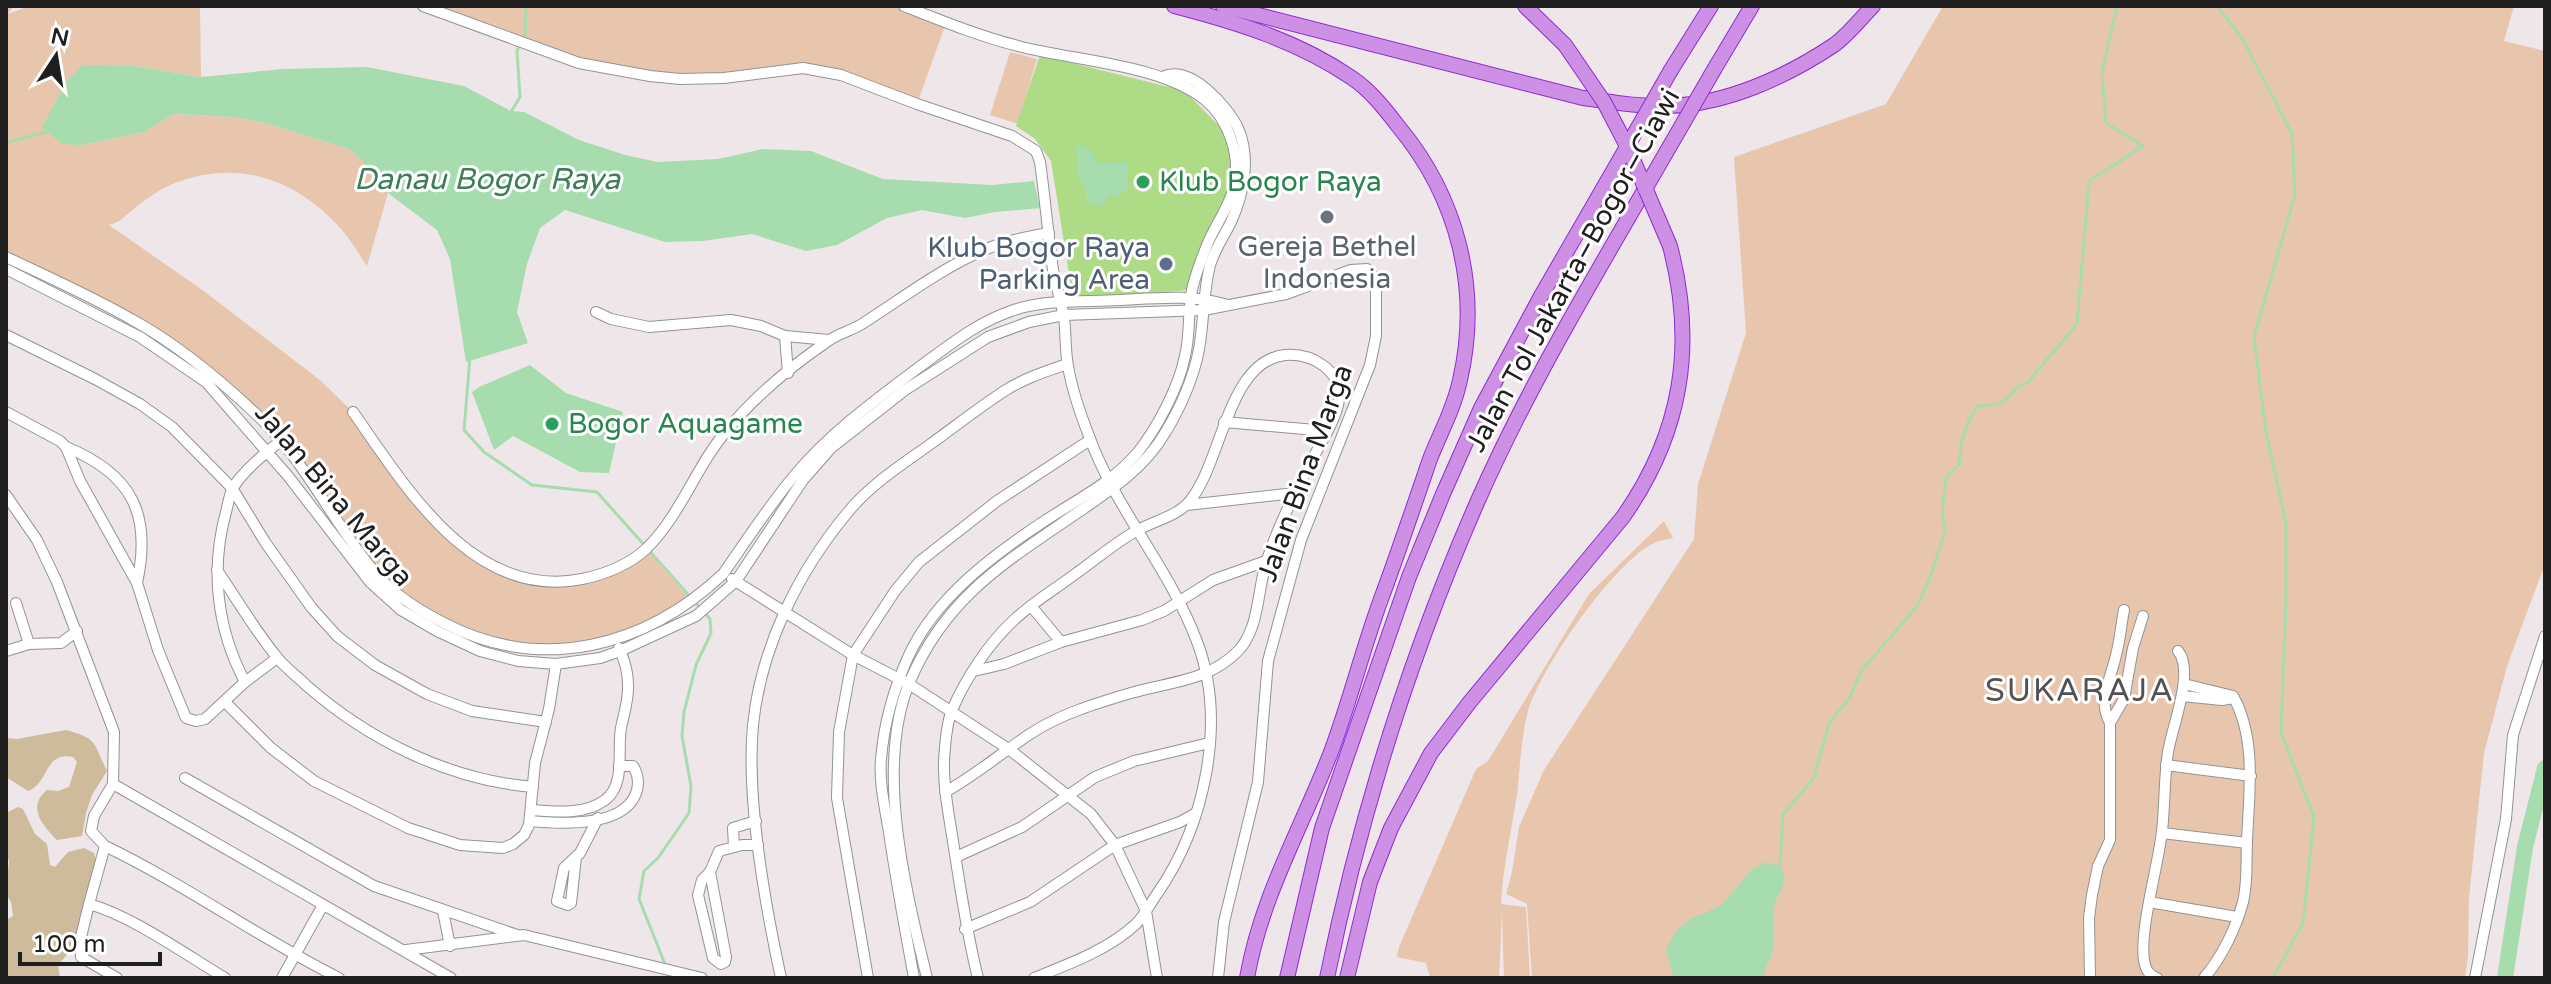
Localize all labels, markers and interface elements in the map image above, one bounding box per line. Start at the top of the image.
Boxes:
north arrow [16,16,96,96]
text: N [49,23,71,52]
street label: Jalan Tol Jakarta–Bogor–Ciawi [1459,82,1687,458]
water label: Danau Bogor Raya [354,161,621,198]
place label: Klub Bogor Raya [1159,165,1382,199]
marker: Klub Bogor Raya [1134,173,1152,191]
marker: Gereja Bethel Indonesia [1318,208,1336,226]
place label: Gereja Bethel Indonesia [1237,230,1417,296]
place label: Klub Bogor Raya Parking Area [927,231,1150,297]
marker: Klub Bogor Raya Parking Area [1157,255,1175,273]
street label: Jalan Bina Marga [1250,360,1360,586]
street label: Jalan Bina Marga [248,397,420,593]
place label: Bogor Aquagame [568,407,803,441]
marker: Bogor Aquagame [543,415,561,433]
district label: SUKARAJA [1985,672,2175,710]
scale bar [20,916,160,966]
text: 100 m [32,930,106,959]

